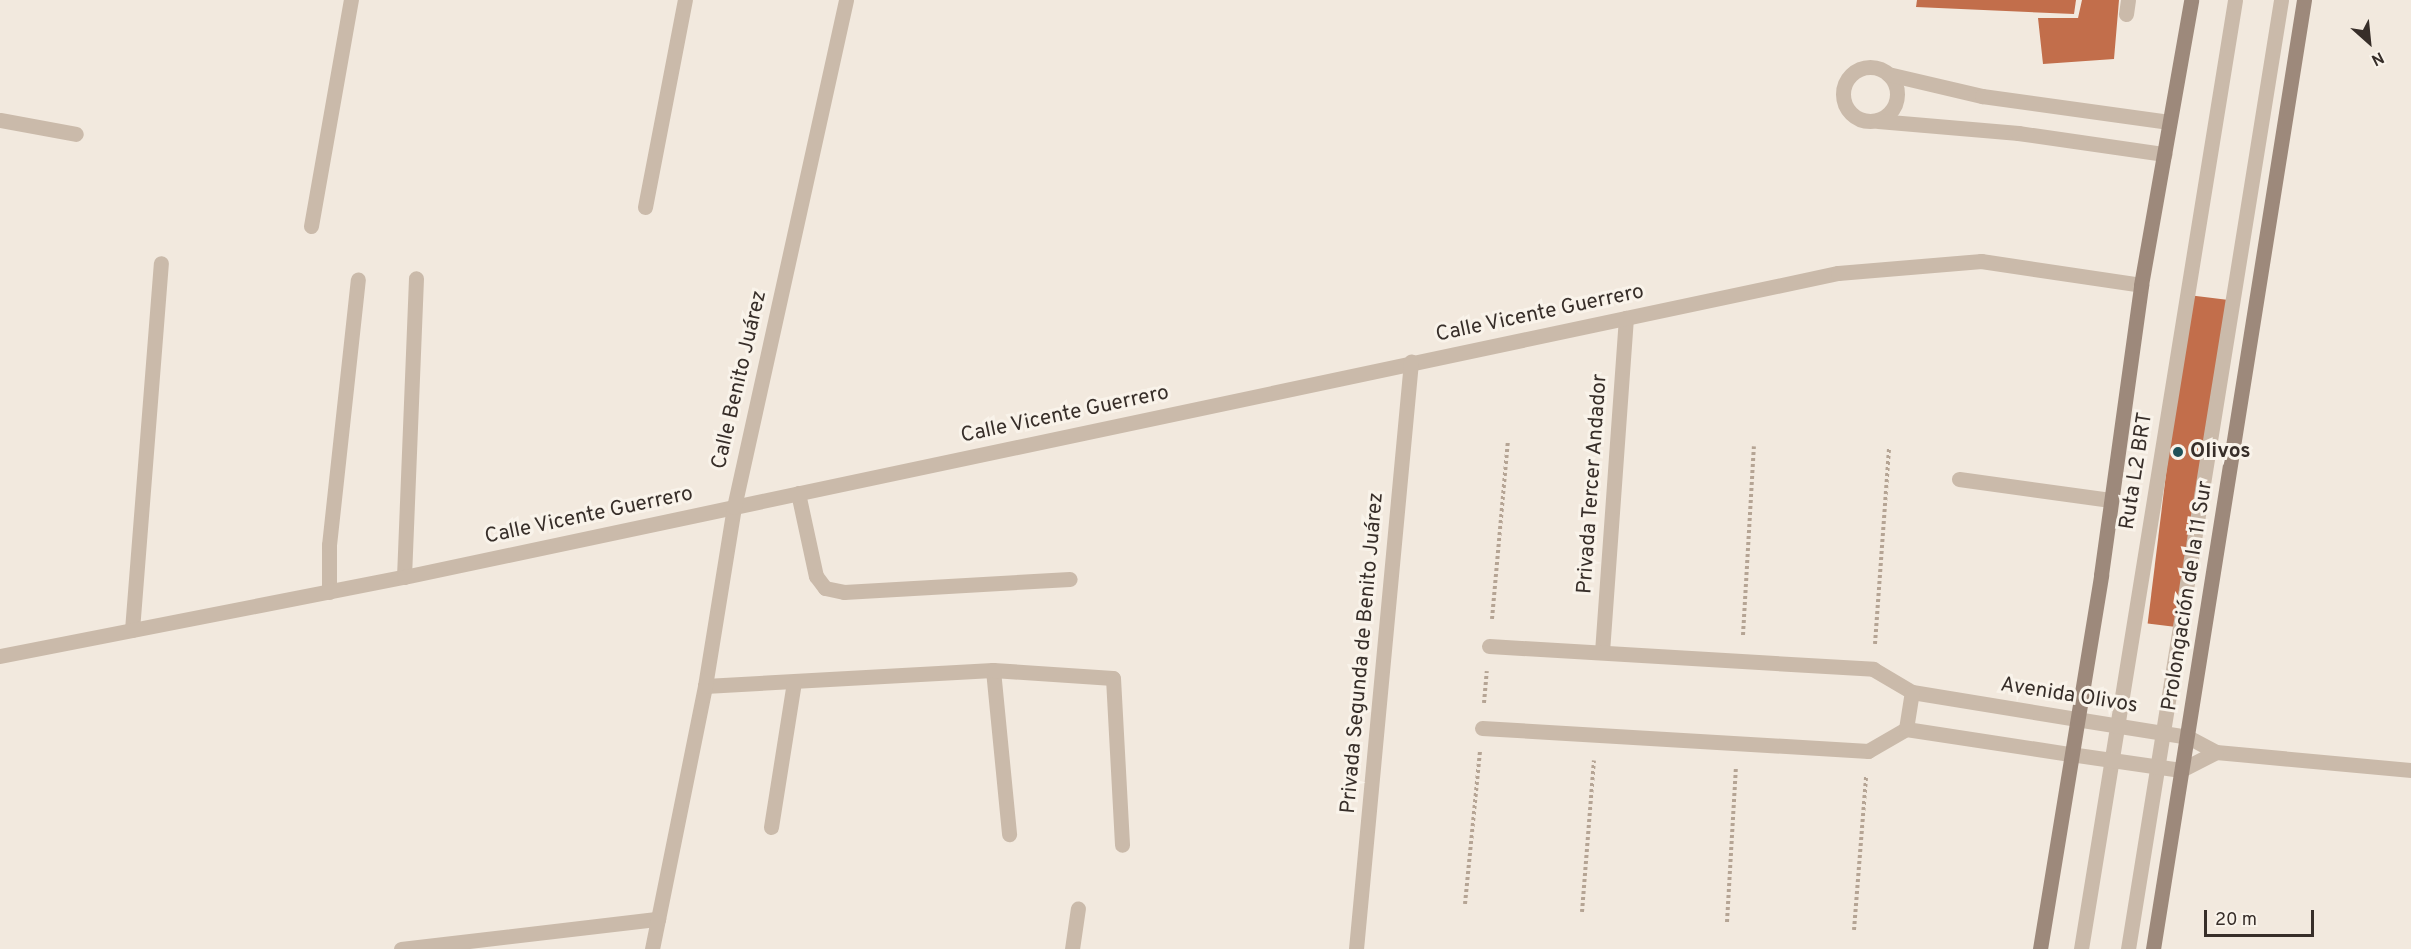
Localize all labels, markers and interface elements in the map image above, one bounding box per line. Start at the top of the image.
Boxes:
north arrow [2339,12,2399,72]
text: N [2368,47,2387,70]
street label: Calle Vicente Guerrero [1433,280,1647,348]
street label: Calle Benito Juárez [707,288,773,472]
street label: Privada Tercer Andador [1573,372,1613,596]
street label: Calle Vicente Guerrero [958,381,1172,449]
street label: Ruta L2 BRT [2115,411,2159,531]
place label: Olivos [2190,439,2251,465]
marker: Olivos [2171,445,2185,459]
street label: Prolongación de la 11 Sur [2157,479,2219,713]
street label: Calle Vicente Guerrero [482,482,696,550]
street label: Privada Segunda de Benito Juárez [1336,491,1390,815]
street label: Avenida Olivos [1999,673,2139,719]
scale bar [2207,898,2316,936]
text: 20 m [2215,909,2257,932]

